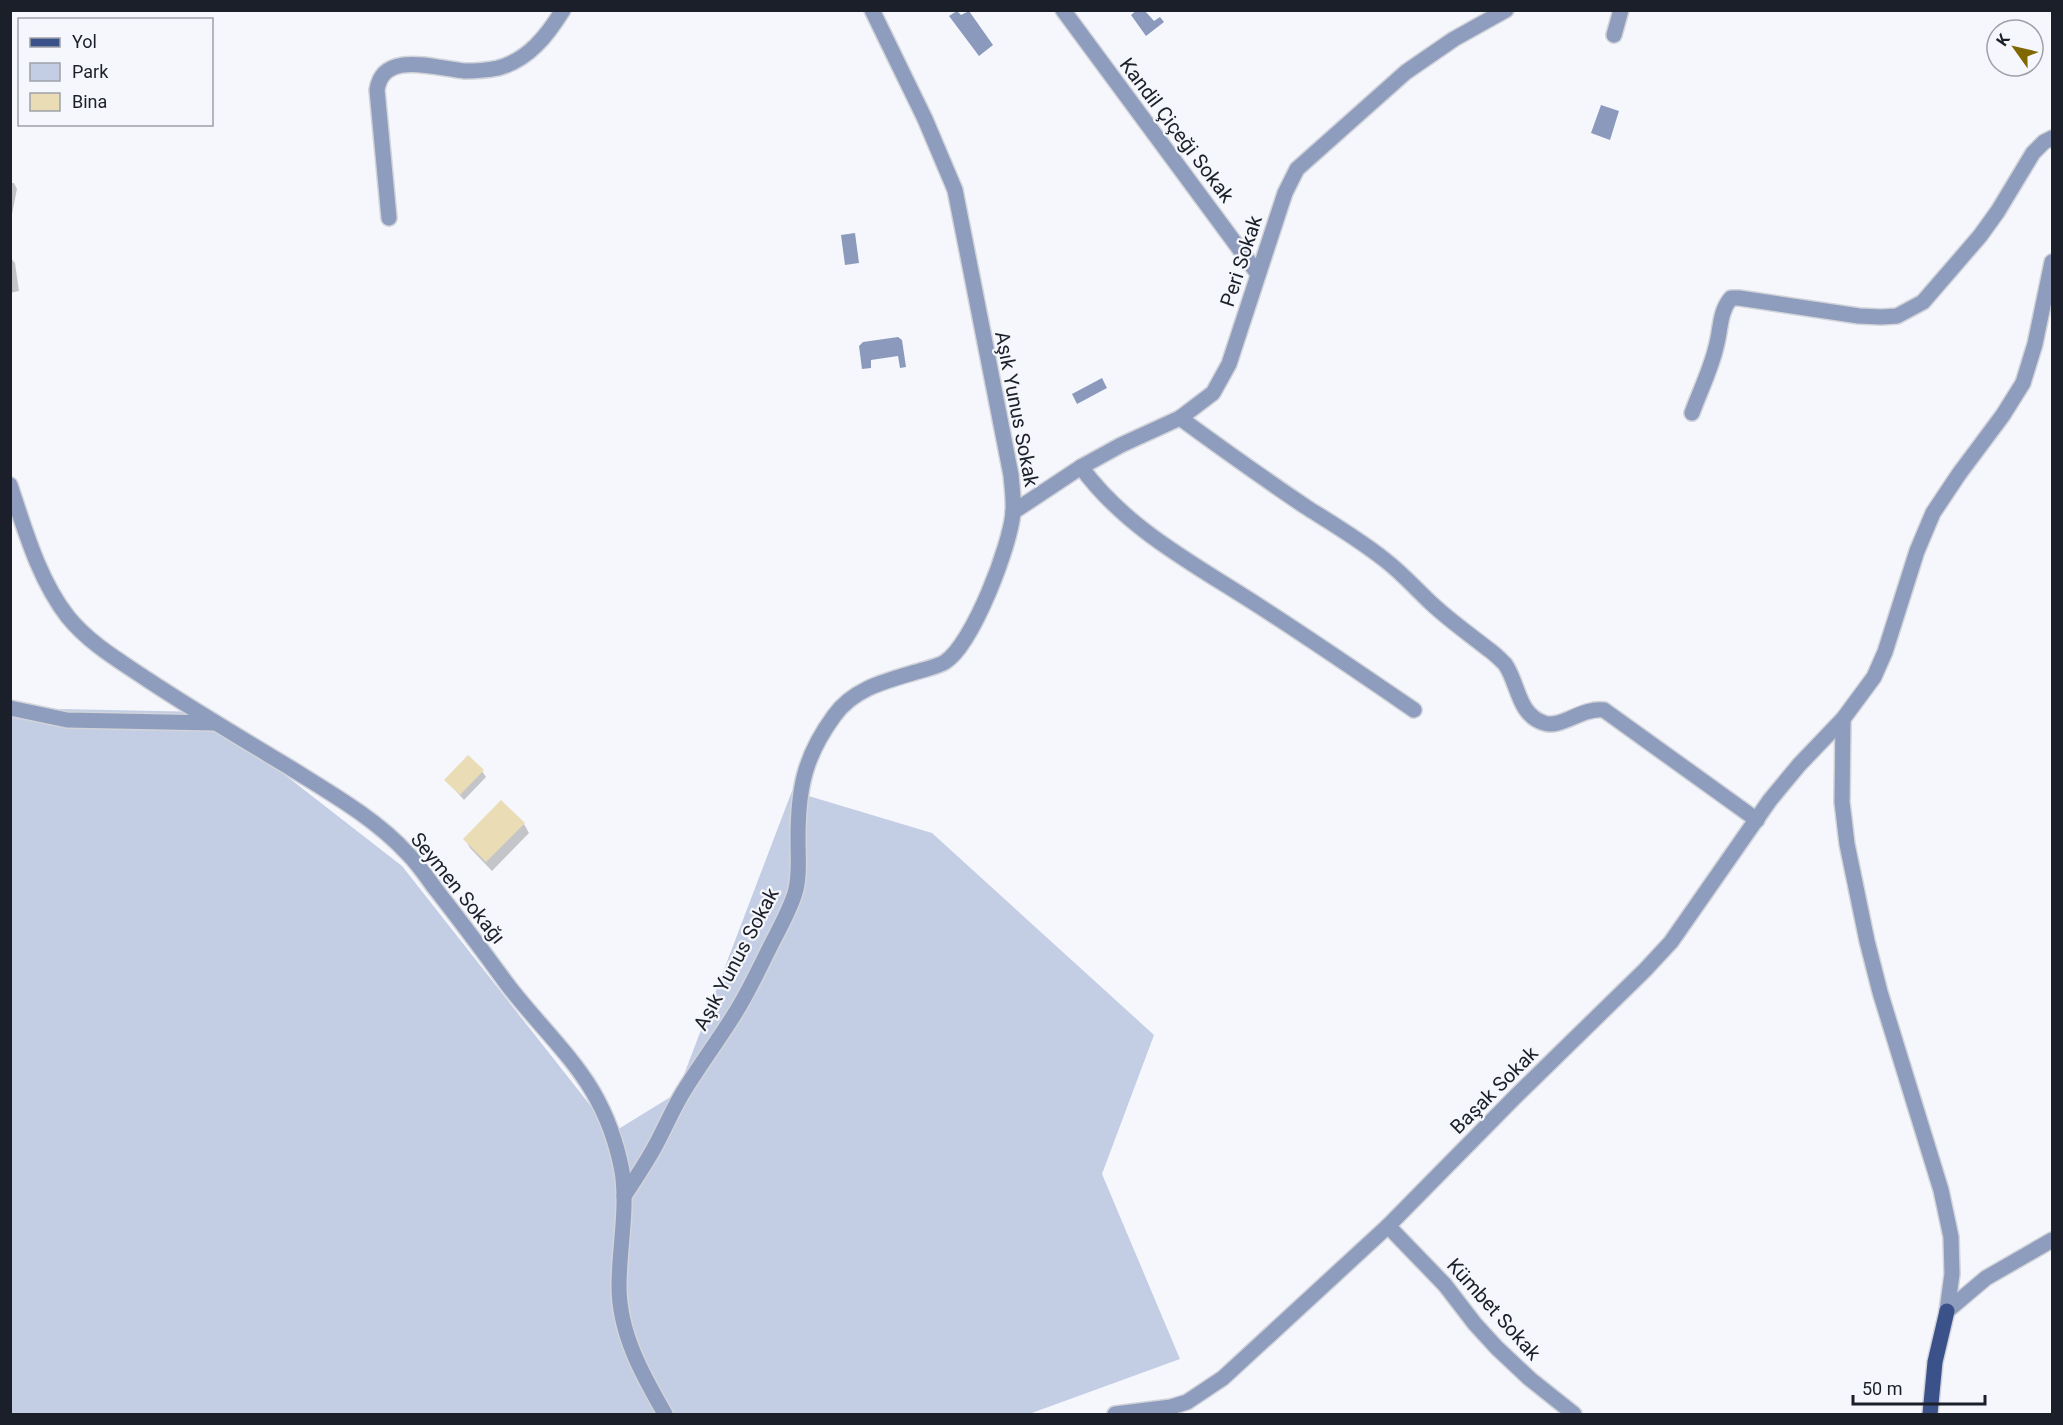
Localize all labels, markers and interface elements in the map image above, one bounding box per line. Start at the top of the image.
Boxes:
legend [18,18,213,126]
north arrow [1985,18,2045,78]
text: K [1992,30,2014,49]
text: Yol [72,31,97,52]
street label: Kandil Çiçeği Sokak [1115,53,1240,208]
text: Park [72,61,109,82]
text: Bina [72,91,107,112]
street label: Peri Sokak [1215,212,1267,309]
street label: Aşık Yunus Sokak [990,329,1044,490]
street label: Seymen Sokağı [406,827,510,949]
street label: Aşık Yunus Sokak [688,883,784,1034]
street label: Başak Sokak [1445,1041,1543,1139]
street label: Kümbet Sokak [1442,1253,1547,1365]
scale bar [1853,1368,1985,1406]
text: 50 m [1862,1378,1902,1399]

